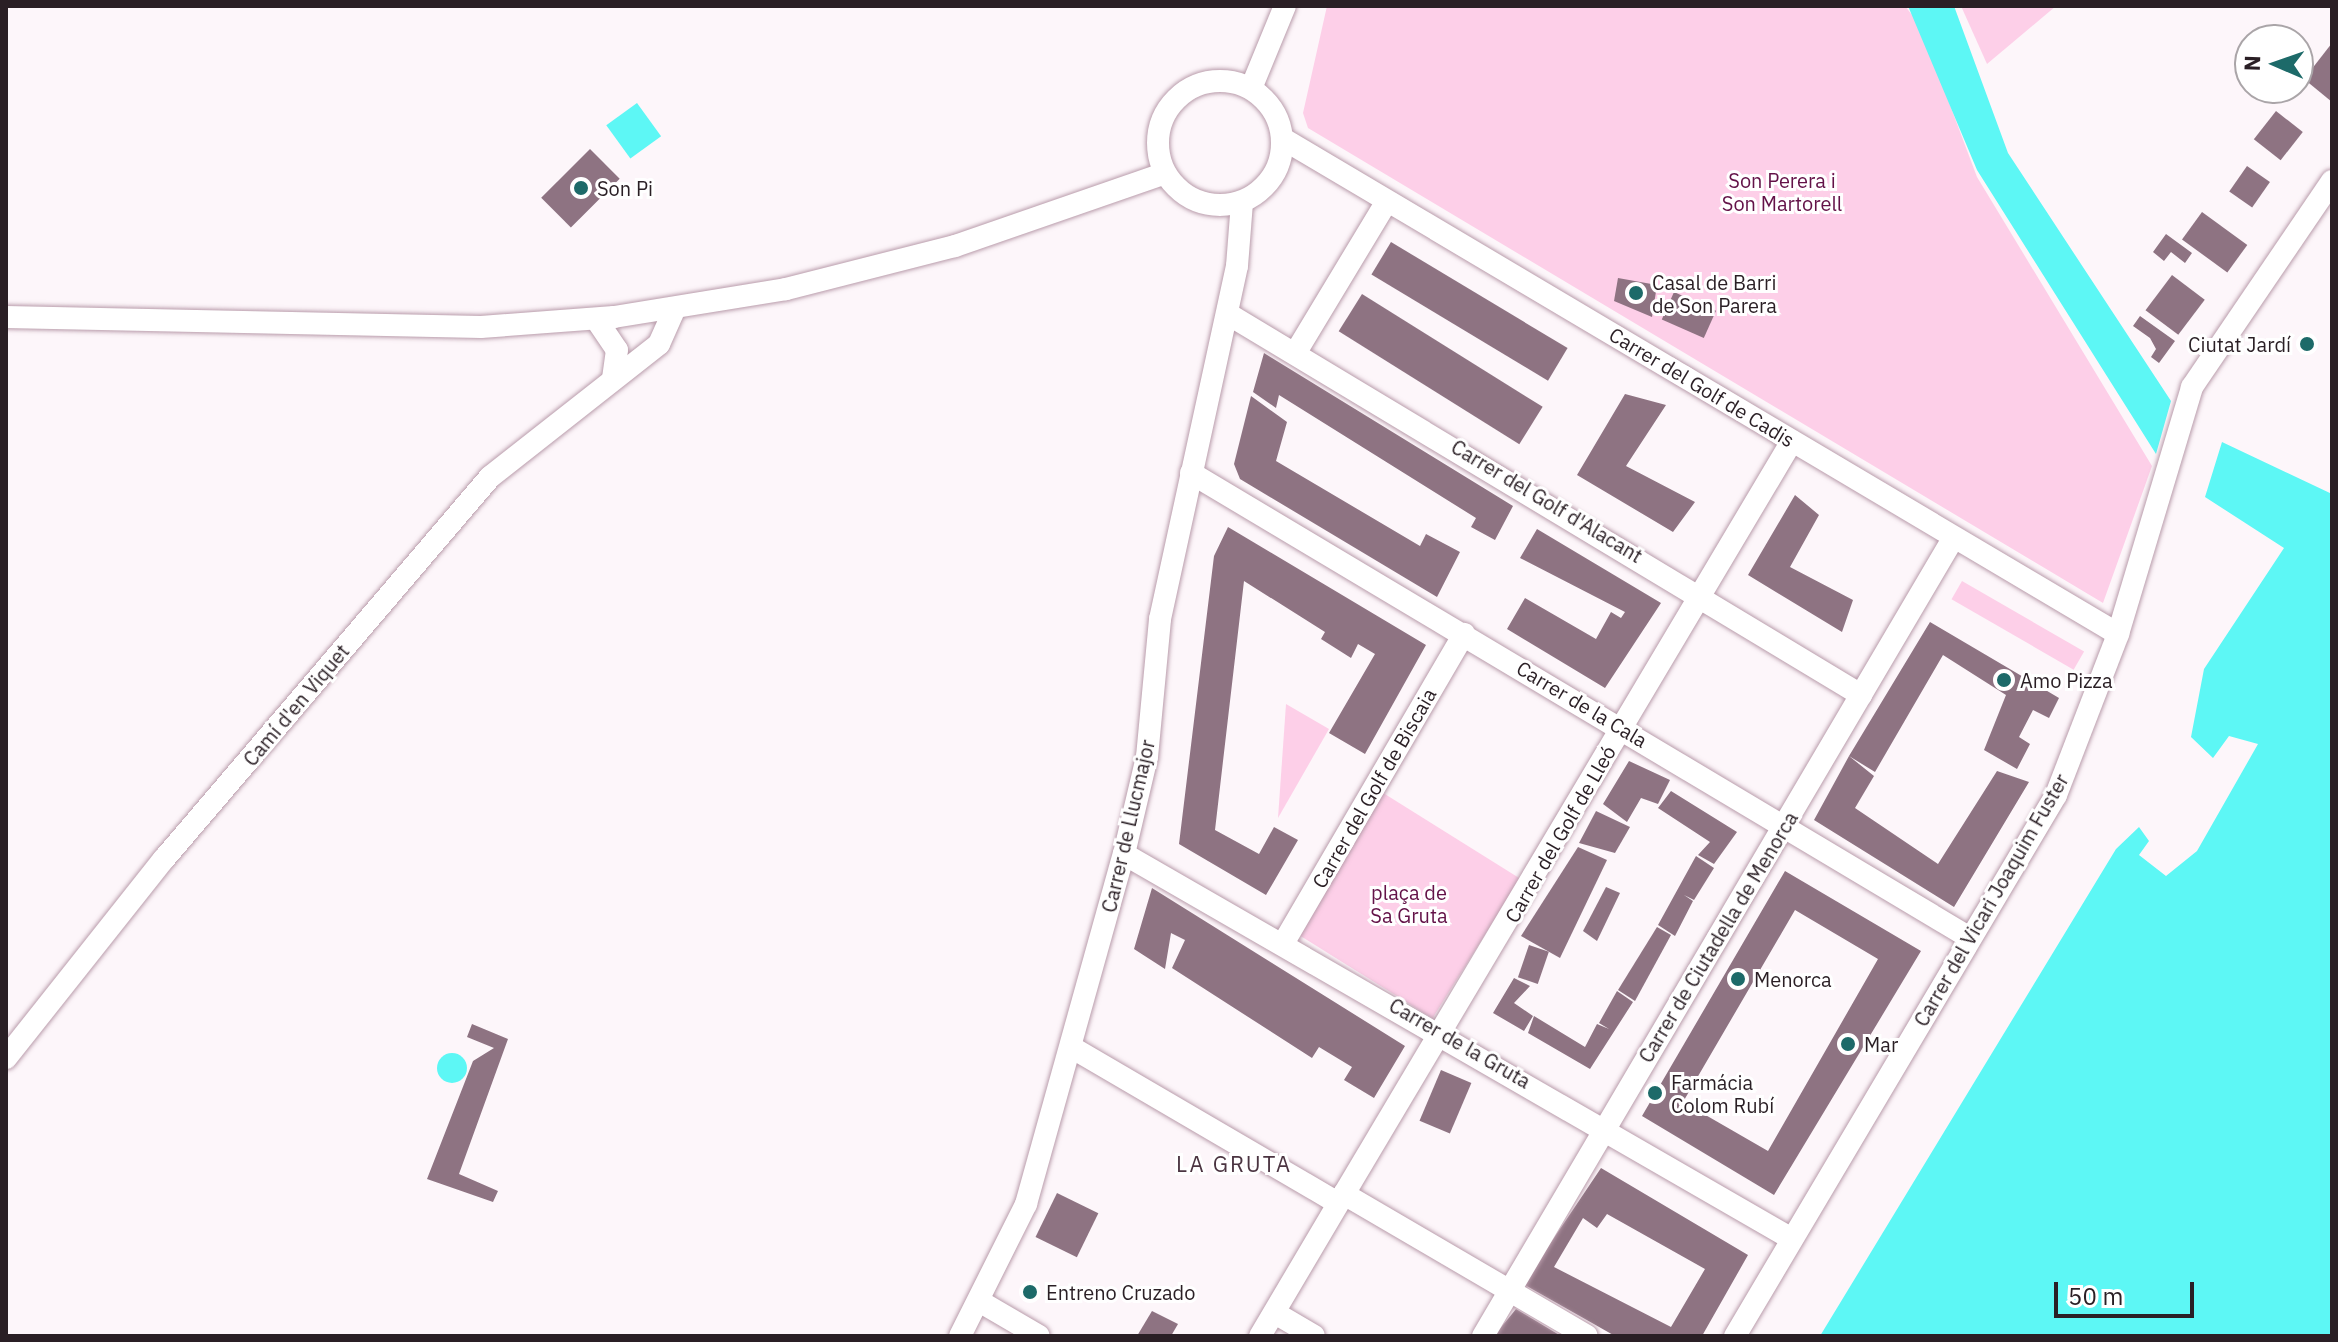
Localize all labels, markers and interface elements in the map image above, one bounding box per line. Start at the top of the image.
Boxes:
north arrow [2234,24,2314,104]
text: N [2237,55,2266,72]
park label: Son Perera i Son Martorell [1722,168,1842,215]
place label: Son Pi [597,176,653,200]
marker: Son Pi [572,179,590,197]
place label: Casal de Barri de Son Parera [1652,270,1777,317]
marker: Casal de Barri de Son Parera [1627,284,1645,302]
street label: Carrer del Golf de Cadis [1605,322,1799,452]
place label: Ciutat Jardí [2188,332,2291,356]
marker: Ciutat Jardí [2298,335,2316,353]
street label: Carrer del Golf d'Alacant [1447,434,1647,568]
street label: Camí d'en Viquet [238,639,354,771]
street label: Carrer de la Cala [1512,656,1652,752]
place label: Amo Pizza [2020,668,2113,692]
marker: Amo Pizza [1995,671,2013,689]
street label: Carrer del Golf de Biscaia [1307,684,1441,892]
street label: Carrer de Llucmajor [1096,737,1160,915]
street label: Carrer del Golf de Lleó [1500,741,1620,927]
street label: Carrer del Vicari Joaquim Fuster [1909,769,2073,1031]
street label: Carrer de Ciutadella de Menorca [1633,807,1803,1067]
park label: plaça de Sa Gruta [1370,881,1448,928]
place label: Menorca [1754,967,1832,991]
marker: Menorca [1729,970,1747,988]
street label: Carrer de la Gruta [1385,993,1535,1093]
place label: Mar [1864,1032,1898,1056]
marker: Mar [1839,1035,1857,1053]
place label: Farmácia Colom Rubí [1671,1070,1774,1117]
marker: Farmácia Colom Rubí [1646,1084,1664,1102]
district label: LA GRUTA [1176,1151,1292,1177]
scale bar [2058,1266,2198,1316]
place label: Entreno Cruzado [1046,1280,1195,1304]
text: 50 m [2068,1280,2123,1312]
marker: Entreno Cruzado [1021,1283,1039,1301]

